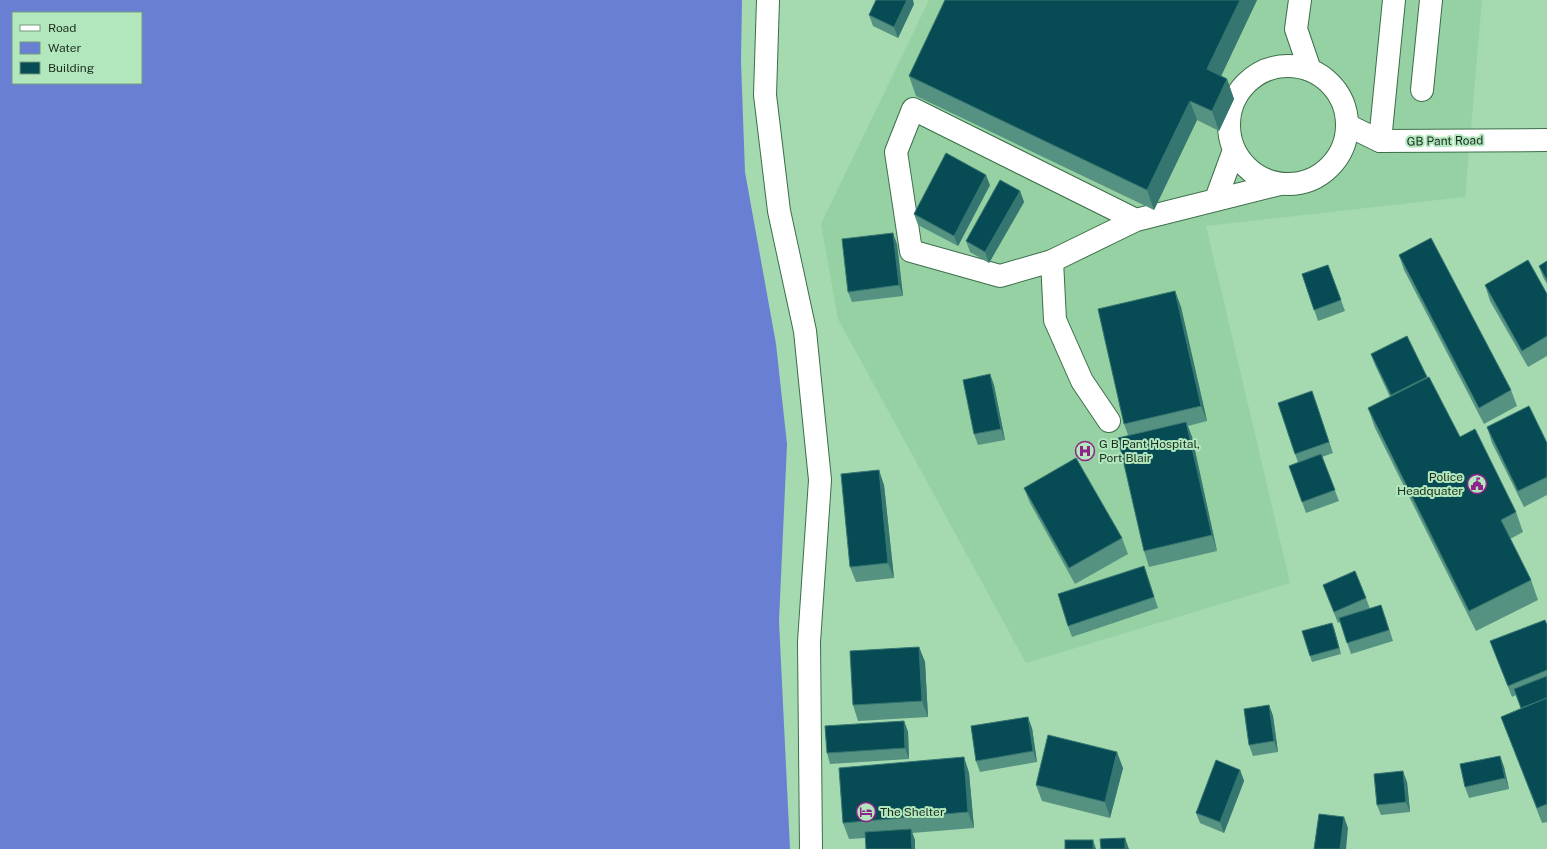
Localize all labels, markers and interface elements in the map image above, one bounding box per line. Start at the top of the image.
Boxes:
legend [12,12,142,84]
text: Road [48,21,76,35]
text: Water [48,41,82,55]
text: Building [48,61,94,75]
street label: GB Pant Road [1407,133,1483,149]
place label: G B Pant Hospital, Port Blair [1099,437,1200,465]
hospital icon: G B Pant Hospital, Port Blair [1074,440,1096,462]
place label: Police Headquater [1397,470,1463,498]
public building icon: Police Headquater [1466,473,1488,495]
hotel icon: The Shelter [855,801,877,823]
place label: The Shelter [880,805,945,819]

